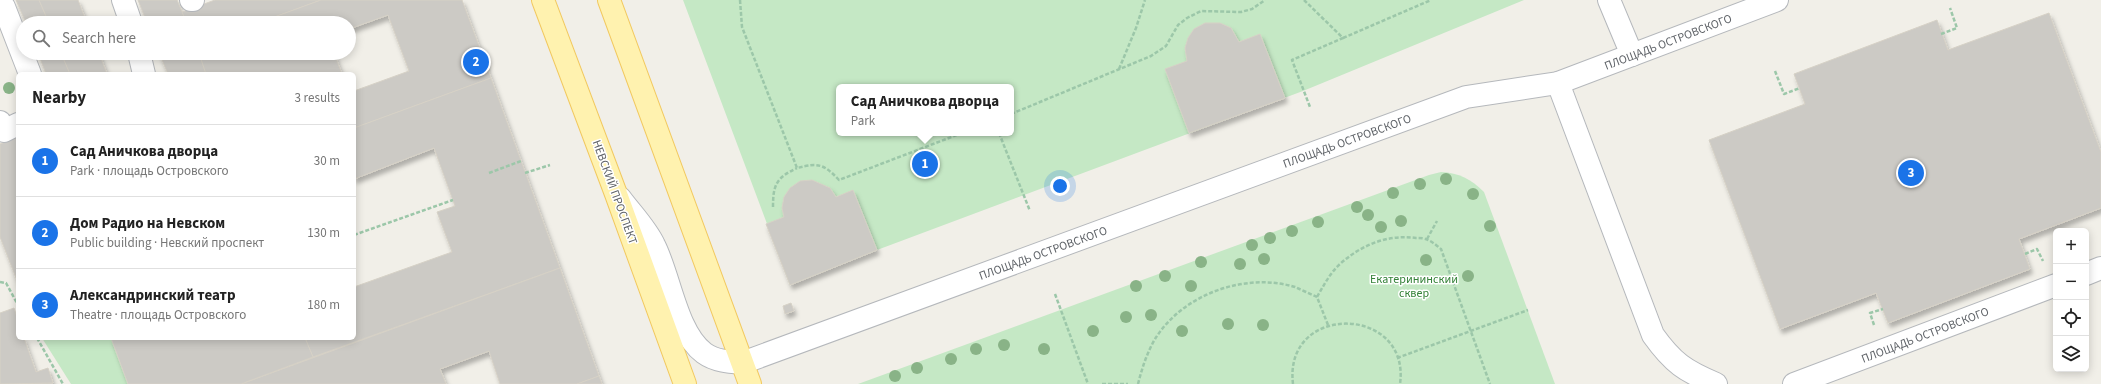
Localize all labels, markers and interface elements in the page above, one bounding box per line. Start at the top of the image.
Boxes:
street label: ПЛОЩАДЬ ОСТРОВСКОГО [1602,10,1734,75]
search box [16,16,356,60]
icon: search [30,27,52,49]
text: Search here [62,28,136,49]
pin: 2 [463,47,489,77]
popup [836,84,1014,136]
text: Nearby [32,86,86,110]
text: 3 results [295,89,340,107]
text: Сад Аничкова дворца [851,91,999,112]
street label: ПЛОЩАДЬ ОСТРОВСКОГО [1281,110,1414,173]
text: Park [851,112,875,130]
street label: НЕВСКИЙ ПРОСПЕКТ [588,138,642,247]
text: Сад Аничкова дворца [70,141,218,162]
pin: 1 [912,149,938,179]
text: 1 [42,152,48,170]
text: 30 m [314,152,340,170]
pin: 3 [1898,158,1924,188]
text: Park · площадь Островского [70,162,229,180]
your location [1050,176,1070,196]
text: Дом Радио на Невском [70,213,225,234]
street label: ПЛОЩАДЬ ОСТРОВСКОГО [977,222,1110,285]
text: 2 [42,224,48,242]
text: 130 m [307,224,340,242]
map controls [2053,228,2089,372]
button: + [2053,228,2089,264]
text: Public building · Невский проспект [70,234,264,252]
button: − [2053,264,2089,300]
park label: Екатерининский сквер [1370,271,1458,302]
text: Александринский театр [70,285,236,306]
text: 3 [42,296,48,314]
text: 180 m [307,296,340,314]
button: locate [2053,300,2089,336]
street label: ПЛОЩАДЬ ОСТРОВСКОГО [1859,303,1991,368]
text: Theatre · площадь Островского [70,306,246,324]
button: layers [2053,336,2089,372]

